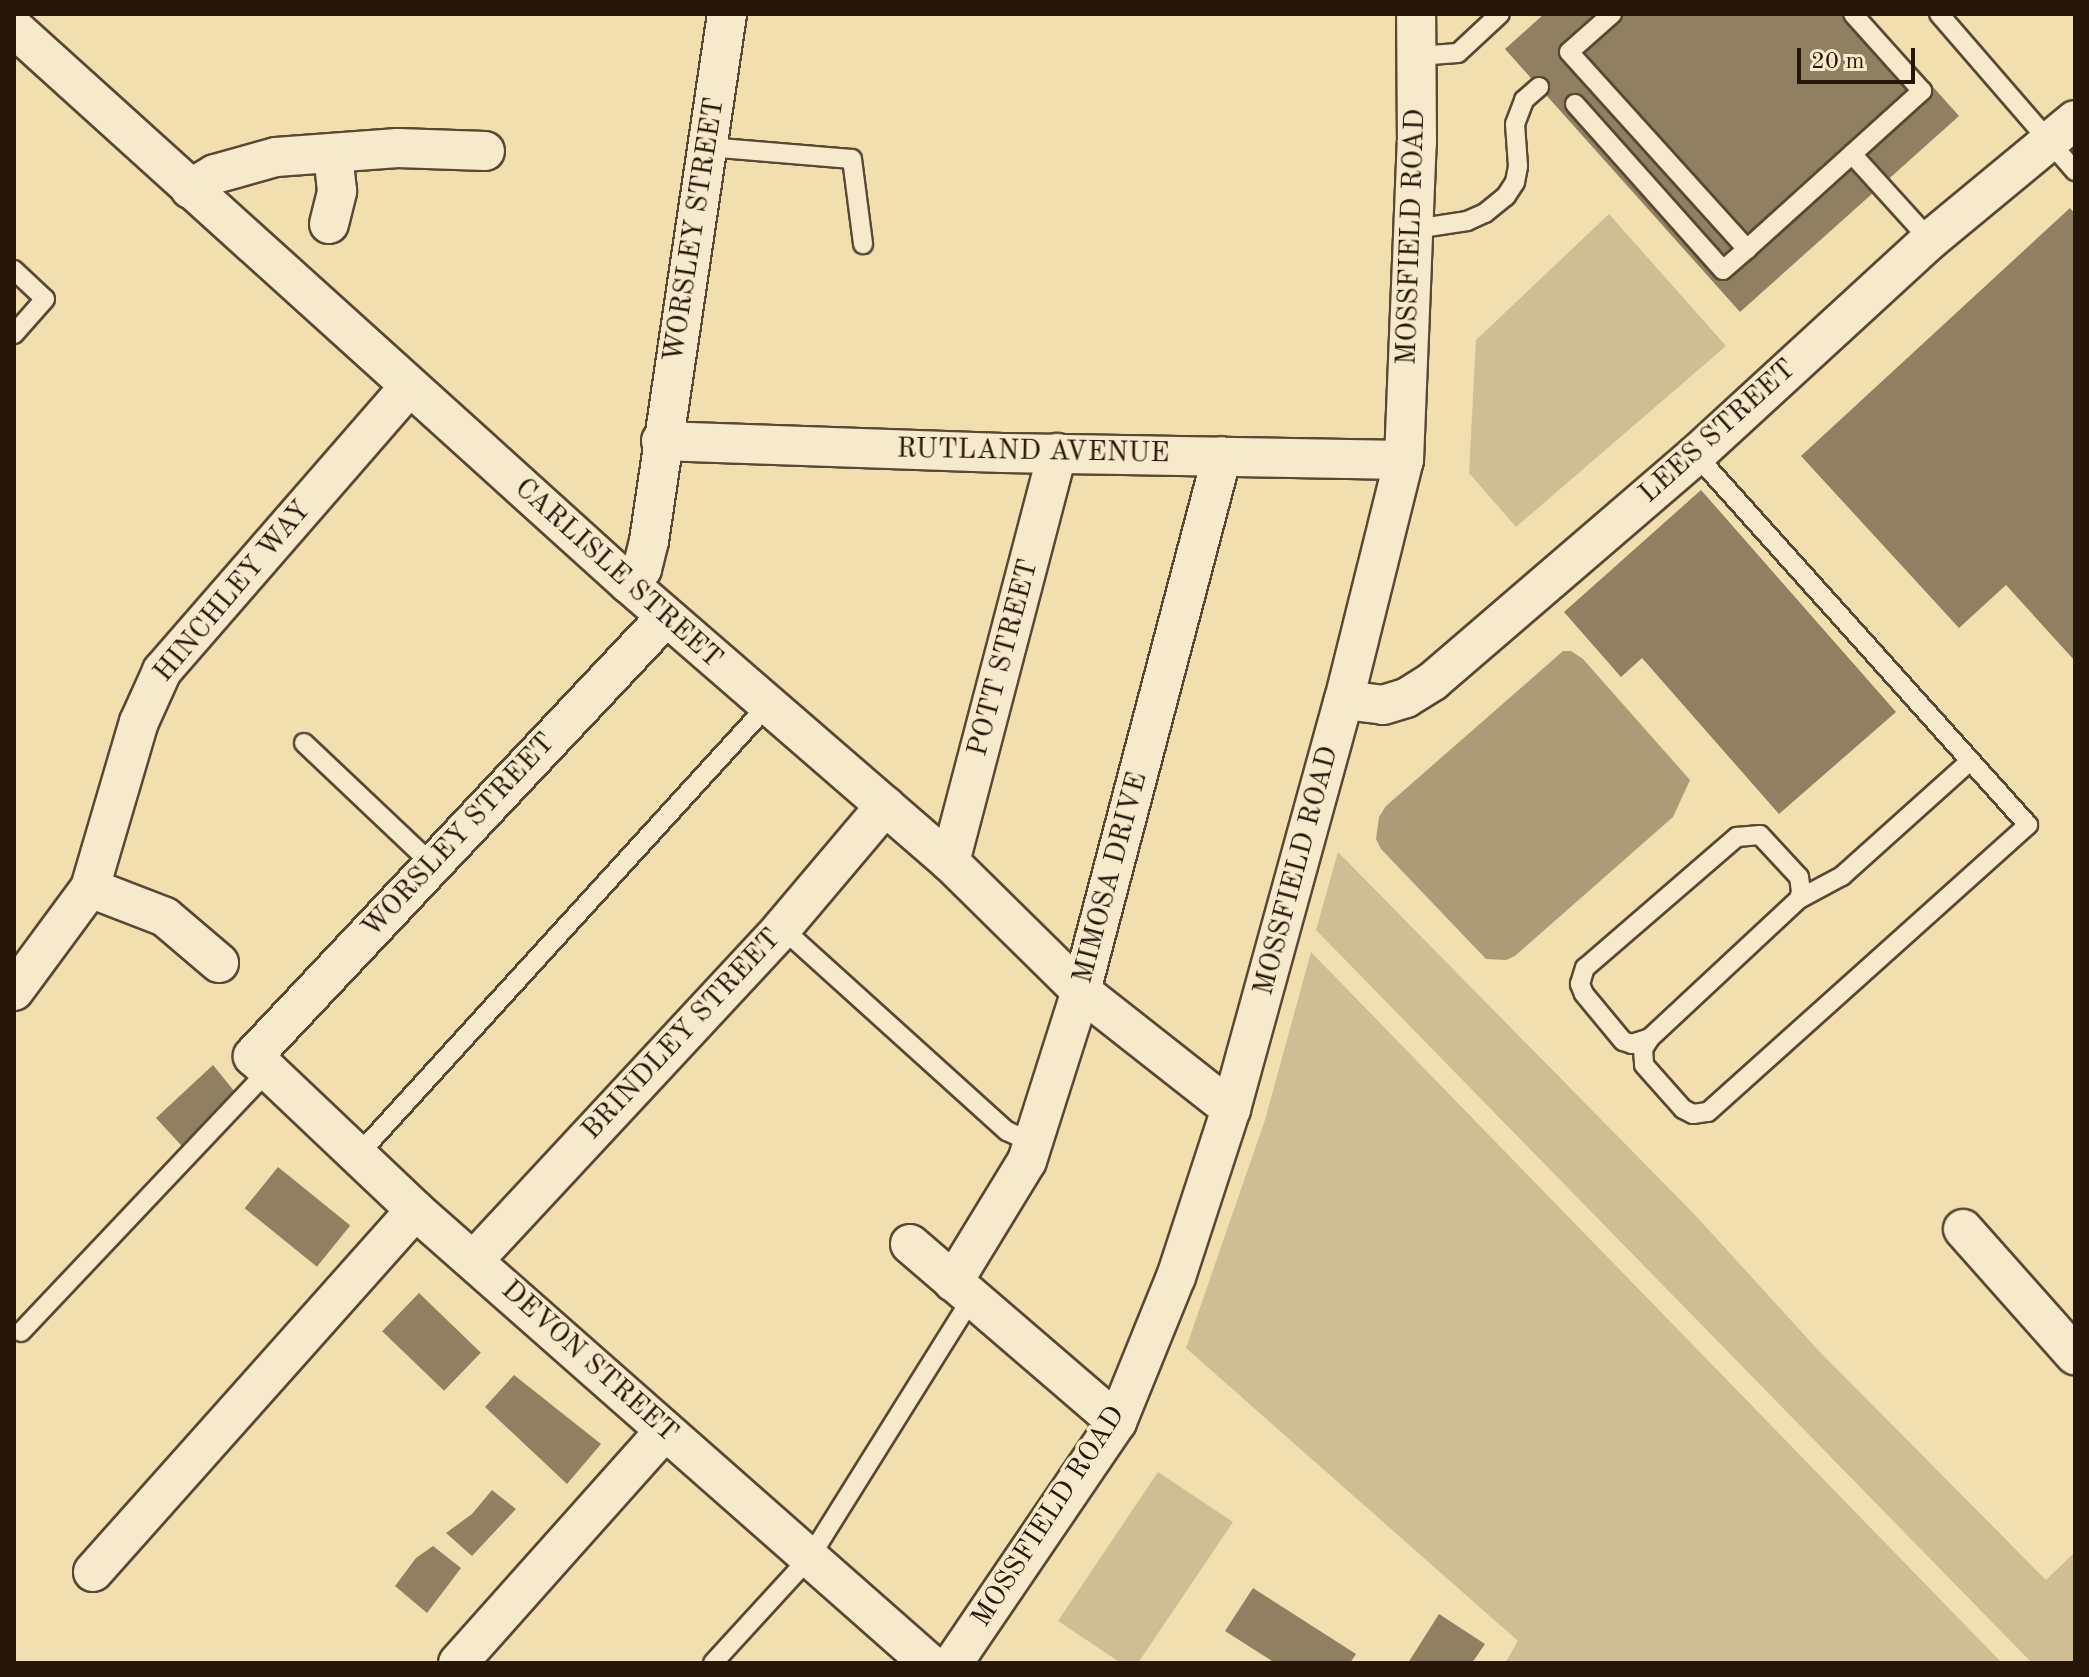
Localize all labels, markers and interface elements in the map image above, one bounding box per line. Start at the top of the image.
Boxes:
scale bar [1801,32,1919,82]
text: 20 m [1811,50,1865,74]
street label: WORSLEY STREET [657,95,733,365]
street label: MOSSFIELD ROAD [1391,108,1433,366]
street label: LEES STREET [1633,353,1803,511]
street label: RUTLAND AVENUE [896,433,1170,471]
street label: CARLISLE STREET [507,472,729,676]
street label: HINCHLEY WAY [147,495,319,689]
street label: POTT STREET [962,556,1046,760]
street label: WORSLEY STREET [356,727,562,945]
street label: MOSSFIELD ROAD [1248,743,1346,999]
street label: MIMOSA DRIVE [1067,769,1155,987]
street label: BRINDLEY STREET [576,923,788,1147]
street label: DEVON STREET [494,1274,684,1450]
street label: MOSSFIELD ROAD [965,1400,1133,1634]

